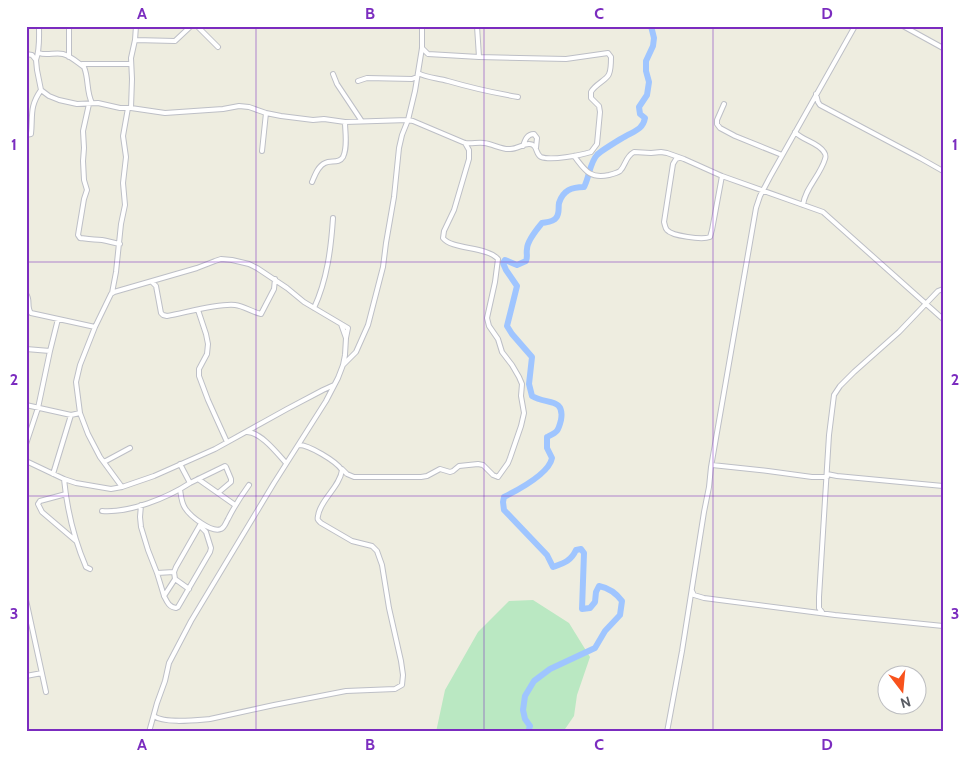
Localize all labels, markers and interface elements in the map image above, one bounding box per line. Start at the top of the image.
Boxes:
text: A [137,4,147,23]
text: B [365,4,375,23]
text: C [594,4,604,23]
text: D [821,4,833,23]
text: 1 [11,135,17,154]
text: 1 [952,135,958,154]
text: 2 [10,370,18,389]
text: 2 [951,370,959,389]
text: 3 [10,604,18,623]
text: 3 [951,604,959,623]
north arrow [876,666,926,716]
text: N [898,692,913,713]
text: A [137,735,147,754]
text: B [365,735,375,754]
text: C [594,735,604,754]
text: D [821,735,833,754]

